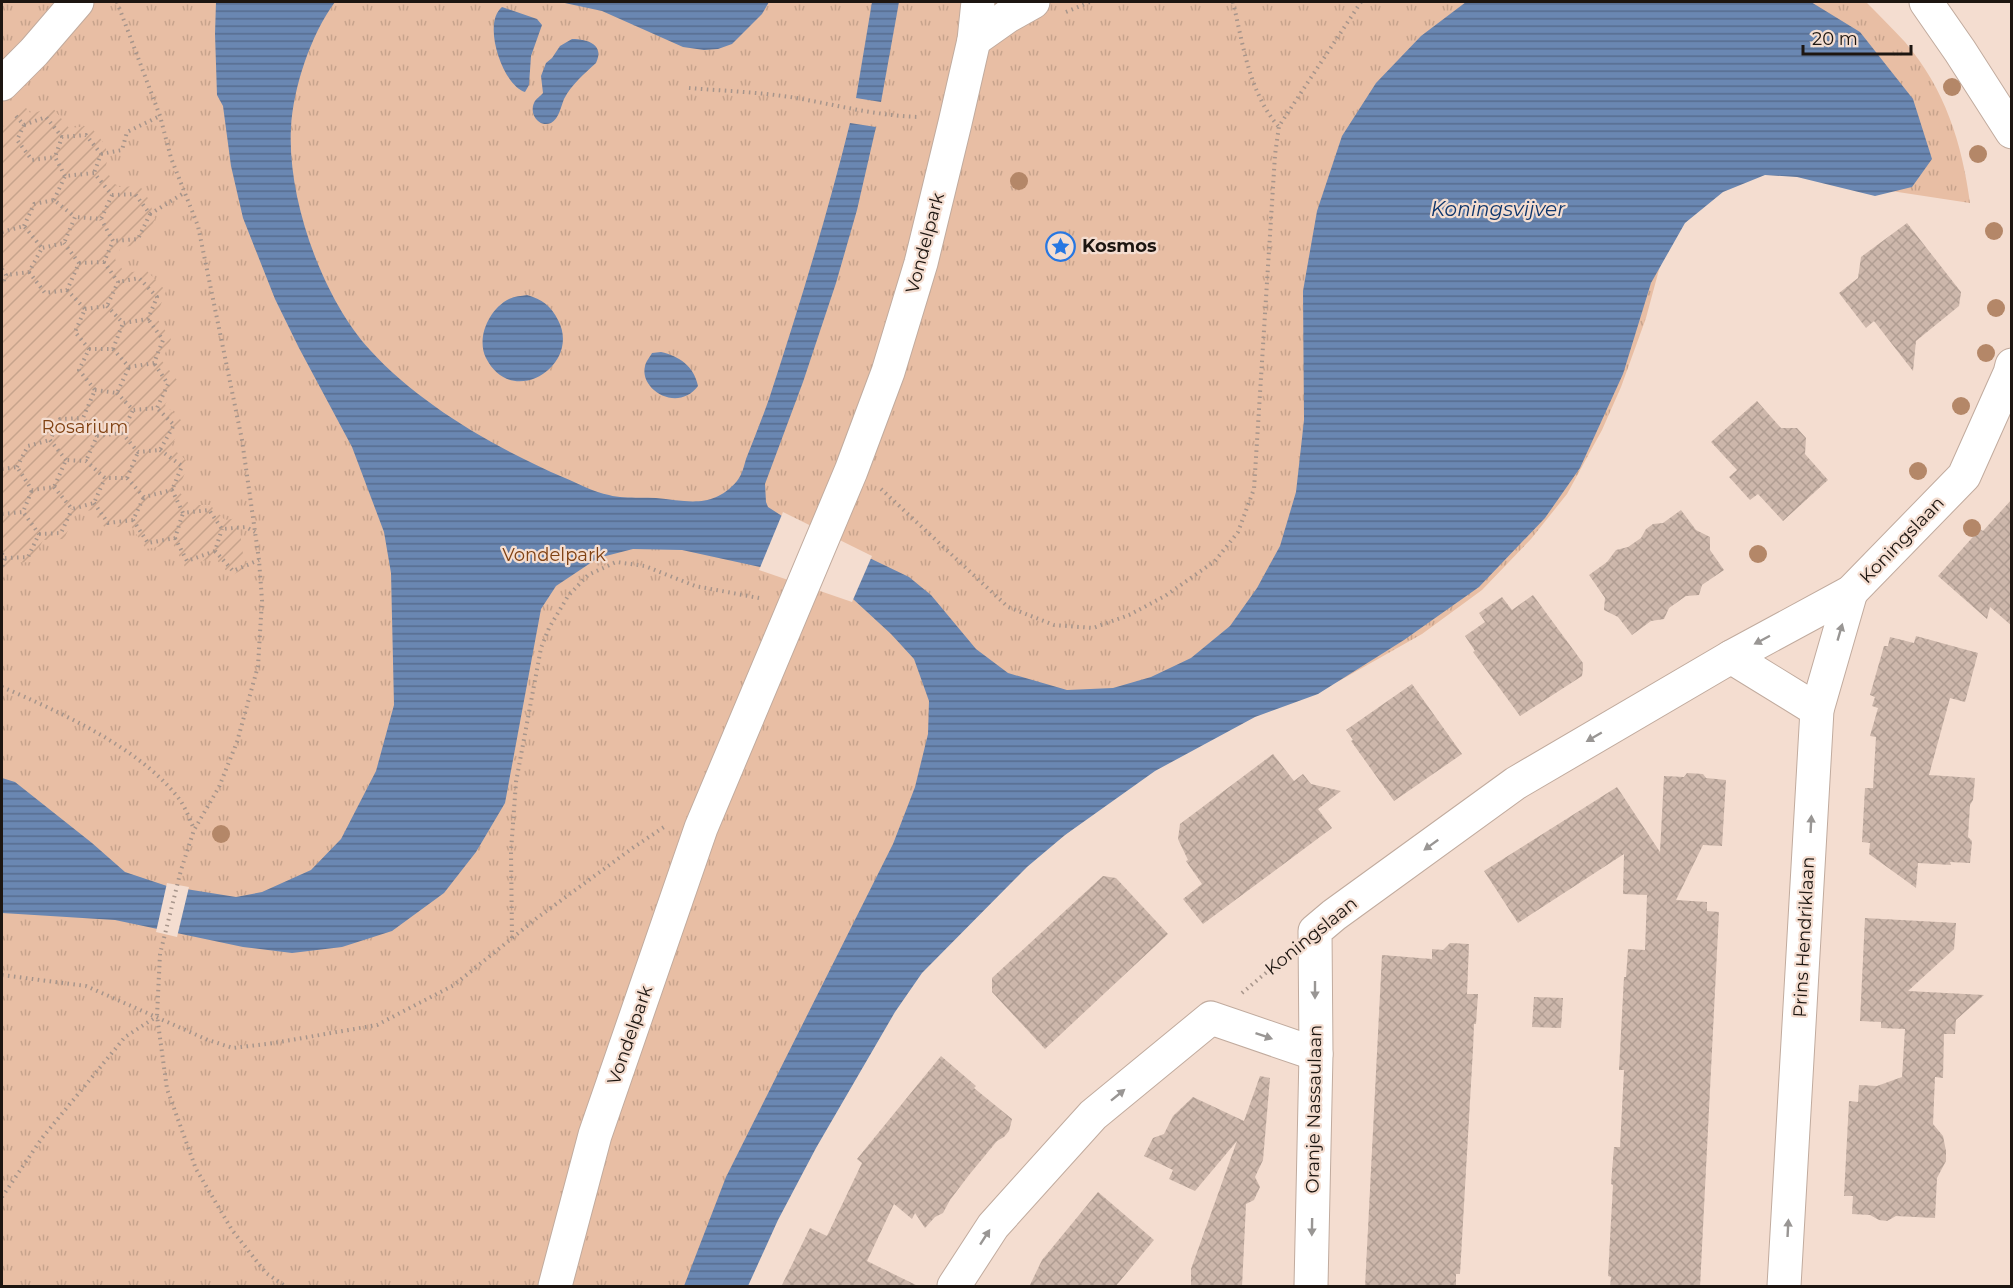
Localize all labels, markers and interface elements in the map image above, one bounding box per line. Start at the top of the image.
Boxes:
scale bar [1803,18,1911,56]
text: 20 m [1812,28,1858,50]
street label: Vondelpark [901,190,949,296]
water label: Koningsvijver [1431,197,1566,221]
place icon: Kosmos [1045,230,1077,262]
place label: Kosmos [1082,235,1157,257]
park label: Rosarium [42,416,128,438]
street label: Koningslaan [1855,492,1949,588]
park label: Vondelpark [502,544,606,566]
one-way arrow [1835,623,1845,641]
one-way arrow [1754,635,1771,645]
one-way arrow [1586,732,1602,743]
one-way arrow [1806,814,1815,833]
one-way arrow [1424,839,1440,851]
street label: Prins Hendriklaan [1789,856,1819,1018]
street label: Koningslaan [1260,892,1362,980]
one-way arrow [1310,980,1320,999]
street label: Vondelpark [603,982,657,1088]
street label: Oranje Nassaulaan [1302,1024,1326,1194]
one-way arrow [1255,1032,1273,1042]
one-way arrow [1110,1089,1125,1102]
one-way arrow [1308,1217,1317,1236]
one-way arrow [1783,1219,1792,1238]
one-way arrow [980,1229,991,1246]

